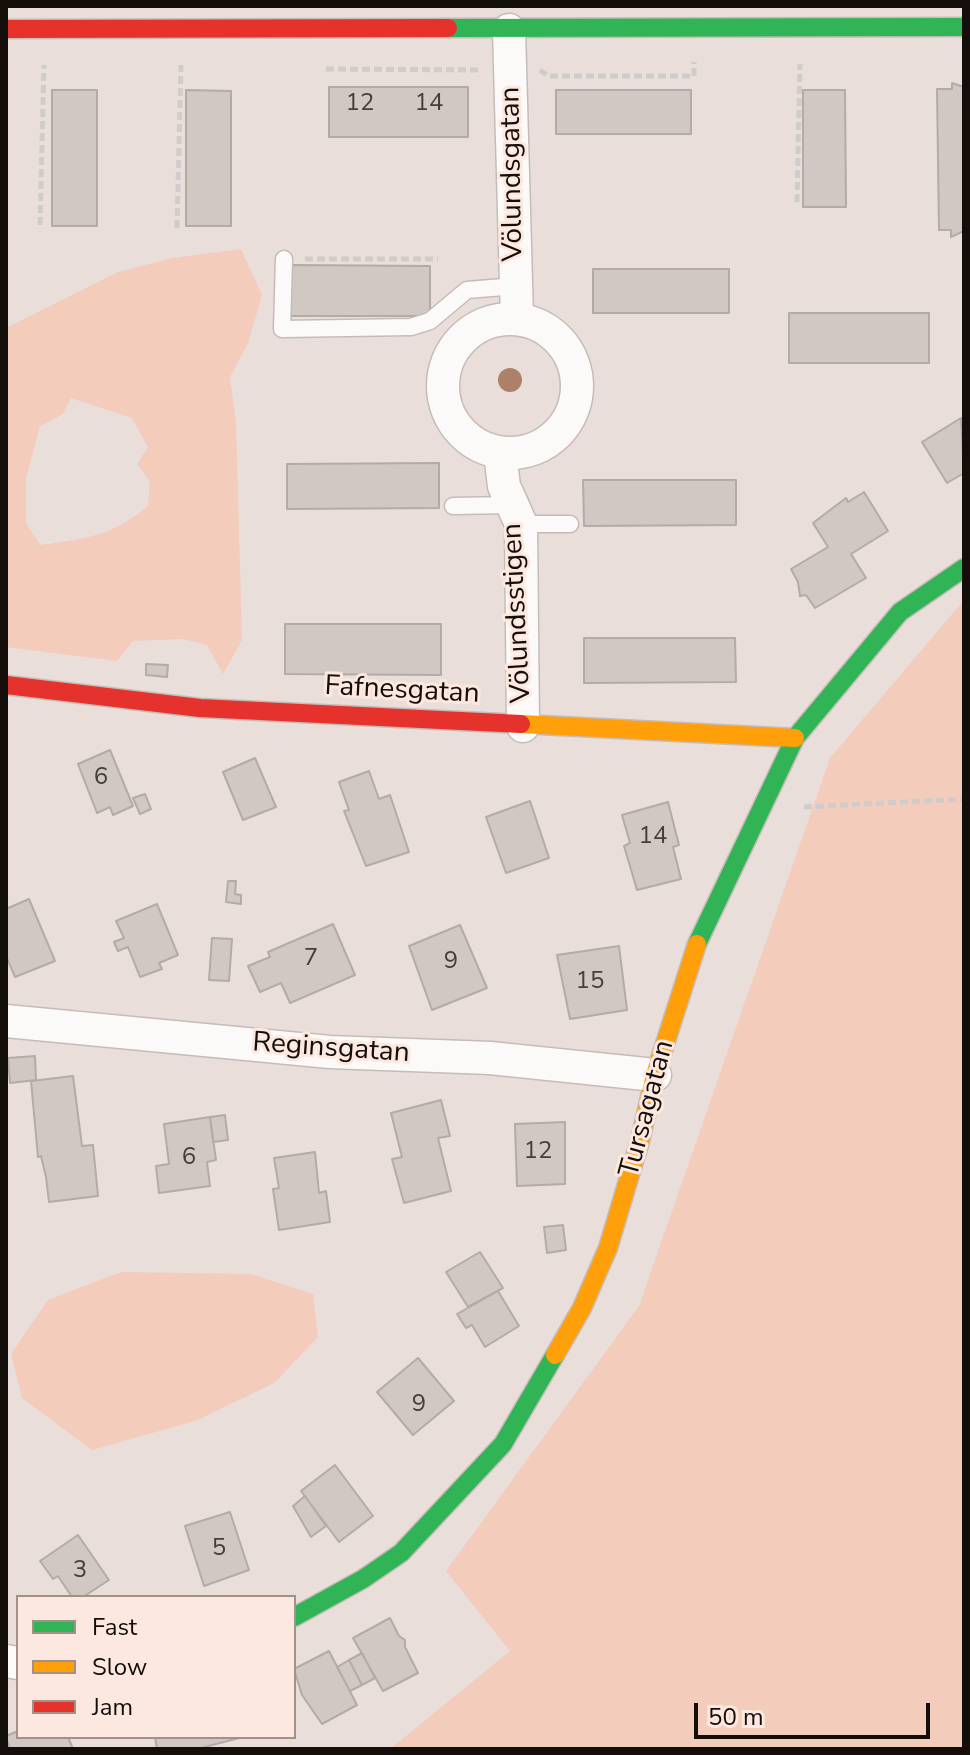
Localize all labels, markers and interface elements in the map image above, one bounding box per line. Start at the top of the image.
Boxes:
street label: Völundsgatan [495,86,531,262]
house number: 12 [346,90,374,118]
house number: 14 [415,90,443,118]
street label: Völundsstigen [497,522,539,704]
street label: Fafnesgatan [324,670,480,712]
house number: 6 [94,764,108,792]
house number: 14 [639,823,667,851]
house number: 7 [304,945,318,973]
house number: 9 [444,948,458,976]
house number: 15 [576,968,604,996]
street label: Reginsgatan [251,1027,411,1071]
street label: Tursagatan [614,1037,682,1181]
house number: 12 [524,1138,552,1166]
house number: 6 [182,1144,196,1172]
house number: 9 [412,1391,426,1419]
house number: 5 [212,1535,226,1563]
house number: 3 [73,1557,87,1585]
legend [16,1595,296,1739]
text: Fast [92,1611,137,1643]
text: Slow [92,1651,147,1683]
scale bar [698,1687,934,1737]
text: Jam [92,1691,133,1723]
text: 50 m [708,1701,764,1733]

